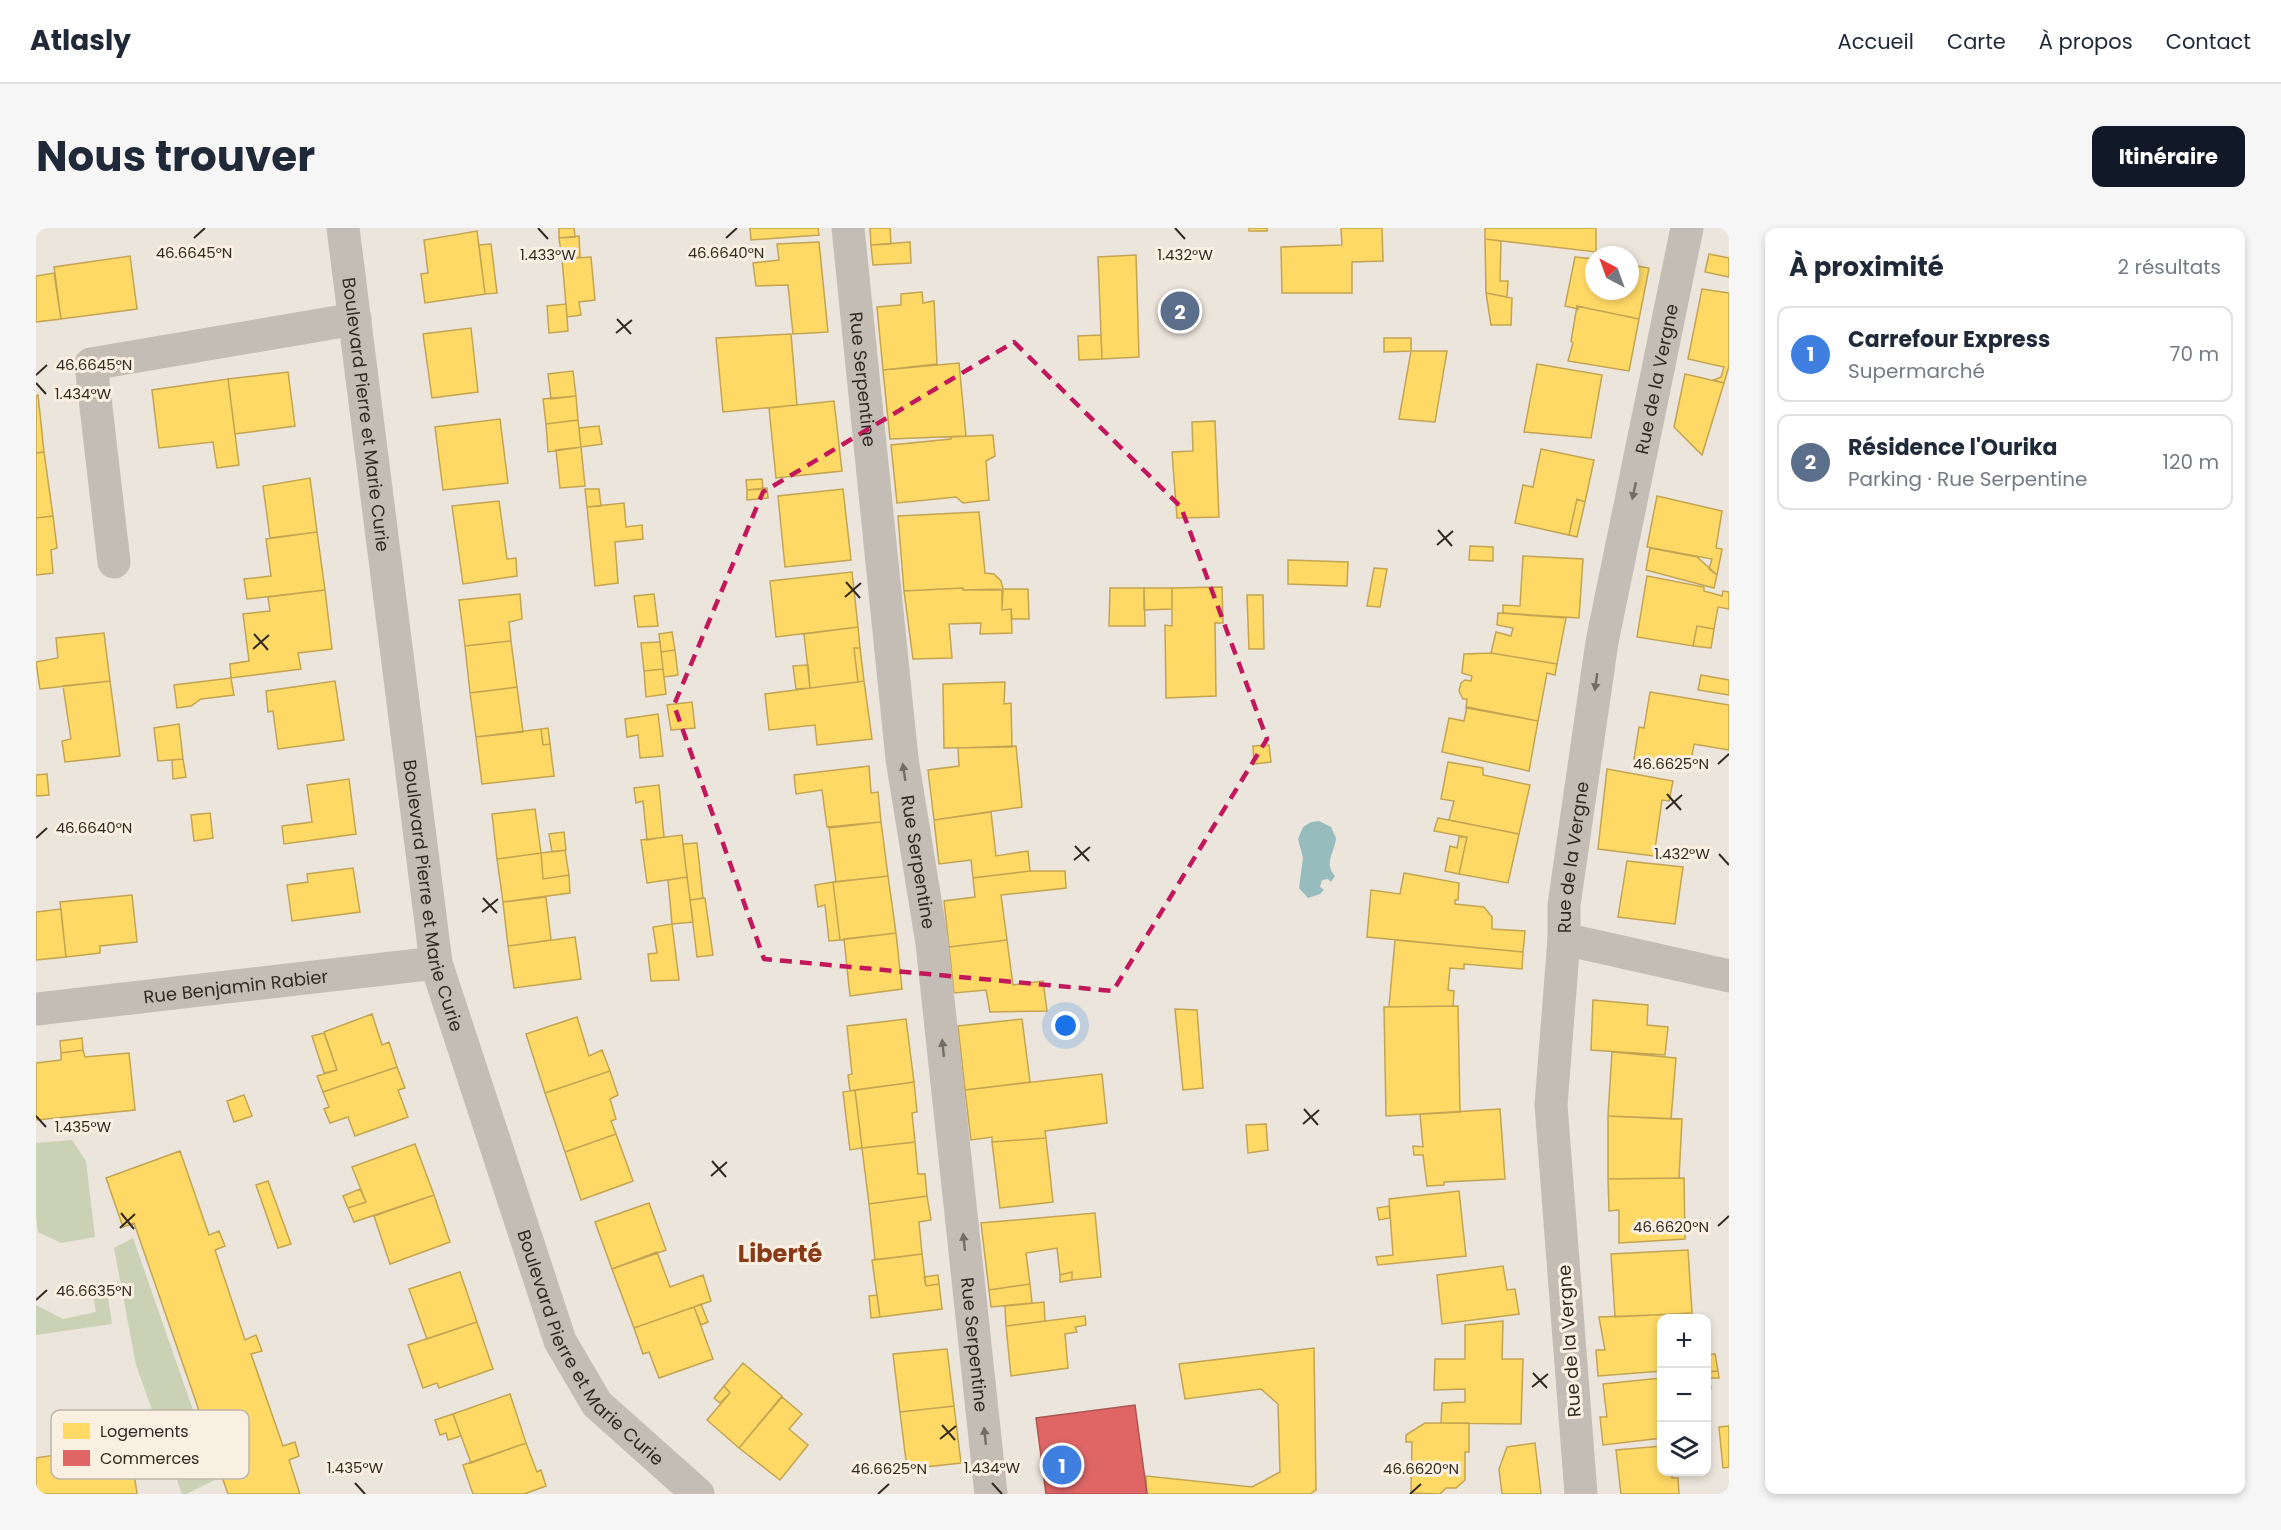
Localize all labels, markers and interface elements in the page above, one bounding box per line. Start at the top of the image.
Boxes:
text: Atlasly [30,21,131,60]
text: Accueil [1837,27,1914,56]
text: Carte [1947,27,2006,56]
text: À propos [2039,27,2133,56]
text: Contact [2166,27,2251,56]
button: Itinéraire [2092,126,2245,187]
text: Nous trouver [36,127,315,186]
text: 46.6645°N [156,242,232,263]
text: 46.6640°N [688,242,764,263]
text: 1.433°W [520,244,576,265]
text: 1.432°W [1157,244,1213,265]
north arrow [1585,246,1639,300]
text: À proximité [1789,249,1944,285]
text: 2 résultats [2118,253,2221,281]
street label: Boulevard Pierre et Marie Curie [337,276,396,553]
pin: 2 [1160,288,1200,334]
street label: Rue de la Vergne [1628,301,1684,456]
street label: Rue Serpentine [844,311,883,448]
text: Carrefour Express [1848,324,2050,355]
text: 1 [1807,340,1814,368]
text: 70 m [2170,340,2219,368]
text: 46.6645°N [56,354,132,375]
text: Supermarché [1848,357,1985,385]
text: 1.434°W [55,383,112,404]
text: Résidence l'Ourika [1848,432,2057,463]
text: 2 [1805,448,1816,476]
text: 120 m [2163,448,2219,476]
text: Parking · Rue Serpentine [1848,465,2087,493]
one-way arrow [1629,482,1638,501]
one-way arrow [1592,673,1601,692]
text: 46.6625°N [1633,753,1709,774]
street label: Boulevard Pierre et Marie Curie [398,758,470,1035]
one-way arrow [899,762,908,781]
street label: Rue de la Vergne [1552,780,1594,933]
street label: Rue Serpentine [896,793,942,931]
text: 46.6640°N [56,817,132,838]
text: 1.432°W [1654,843,1710,864]
street label: Rue Benjamin Rabier [142,963,330,1009]
your location [1051,1011,1080,1040]
one-way arrow [938,1039,948,1058]
text: 1.435°W [55,1116,112,1137]
text: 46.6620°N [1633,1216,1709,1237]
street label: Boulevard Pierre et Marie Curie [512,1226,670,1471]
one-way arrow [959,1232,969,1251]
district label: Liberté [738,1237,822,1270]
street label: Rue de la Vergne [1551,1264,1587,1418]
street label: Rue Serpentine [955,1276,995,1413]
text: 46.6635°N [56,1280,132,1301]
map controls [1657,1314,1711,1476]
button: + [1657,1314,1711,1368]
button: − [1657,1368,1711,1422]
legend [51,1410,249,1479]
text: Logements [100,1420,189,1443]
button: layers [1657,1422,1711,1476]
one-way arrow [980,1426,990,1445]
pin: 1 [1042,1442,1082,1488]
text: Commerces [100,1447,199,1470]
text: 1.435°W [327,1457,384,1478]
text: 1.434°W [964,1457,1021,1478]
text: 46.6625°N [851,1458,927,1479]
text: 46.6620°N [1383,1458,1459,1479]

